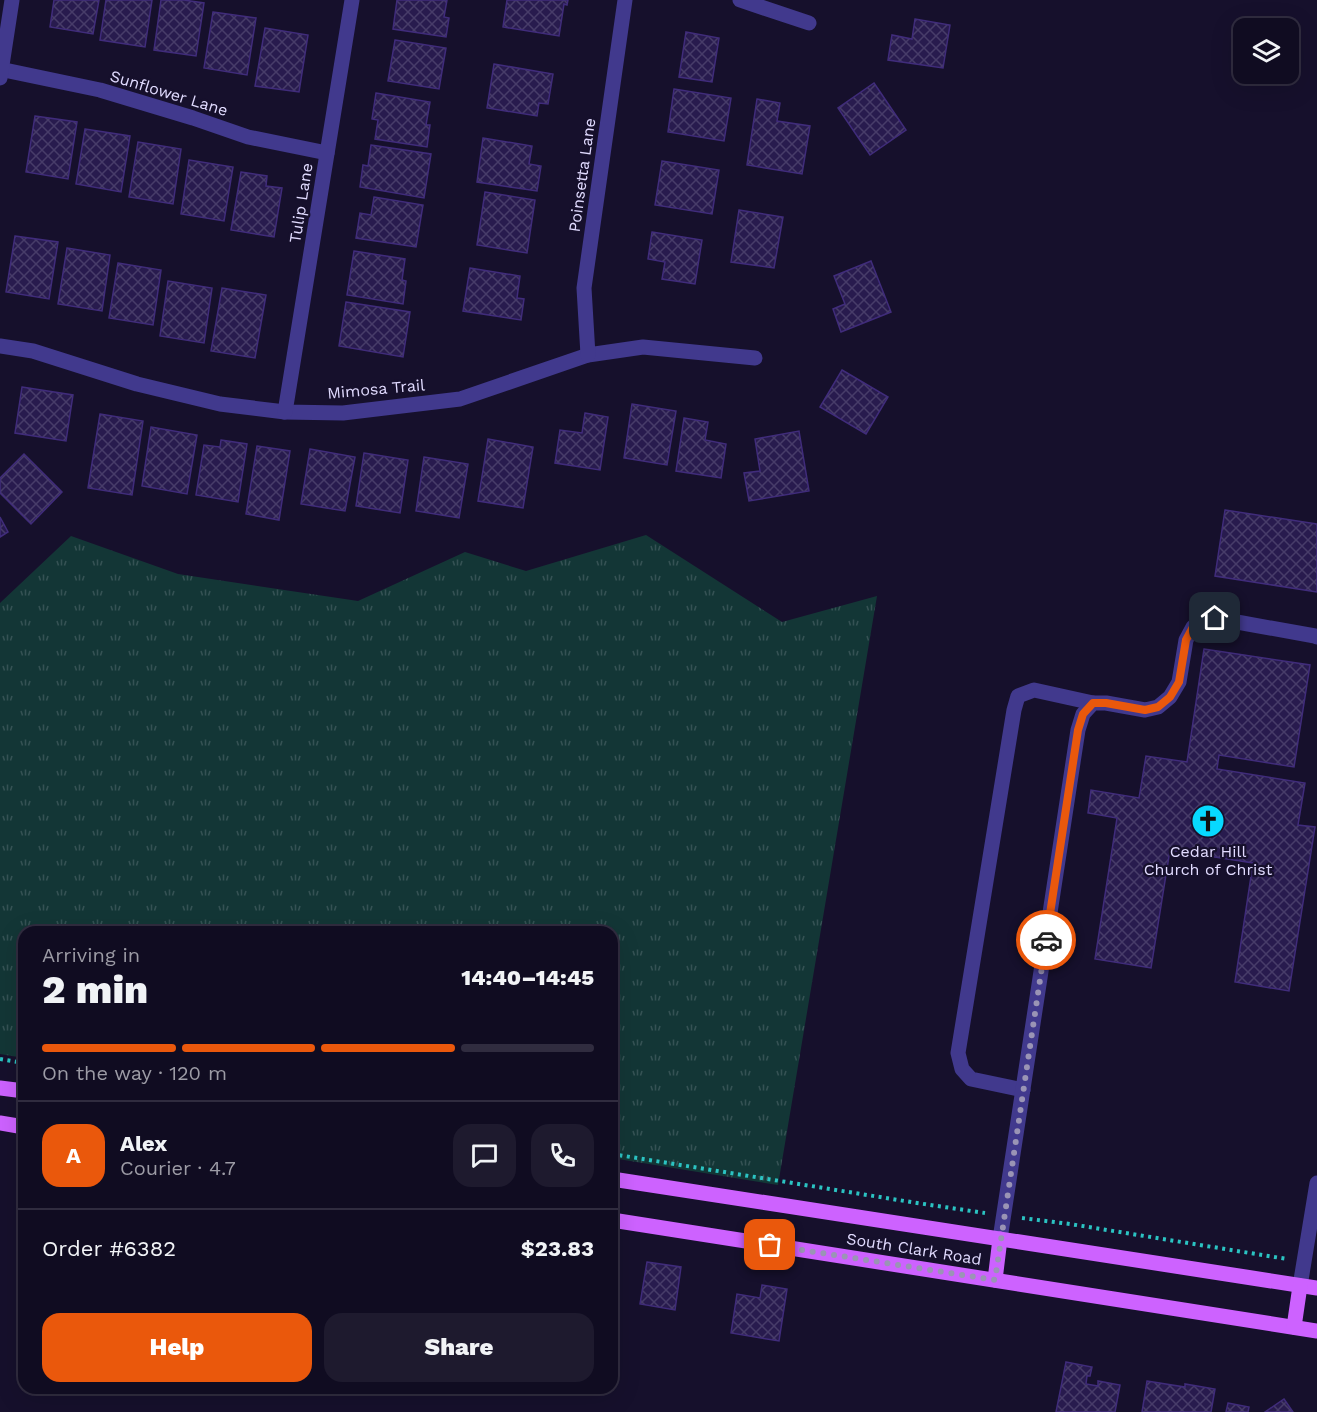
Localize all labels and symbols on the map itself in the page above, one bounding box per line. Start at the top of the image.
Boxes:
street label: Sunflower Lane [108,66,230,120]
street label: Poinsetta Lane [565,117,599,233]
street label: Tulip Lane [285,162,317,244]
street label: Mimosa Trail [326,375,426,403]
pin [1189,592,1240,643]
church icon: Cedar Hill Church of Christ [1190,803,1226,839]
place label: Cedar Hill Church of Christ [1144,842,1273,879]
courier [1016,910,1076,970]
pin [744,1219,795,1270]
street label: South Clark Road [845,1229,983,1269]

